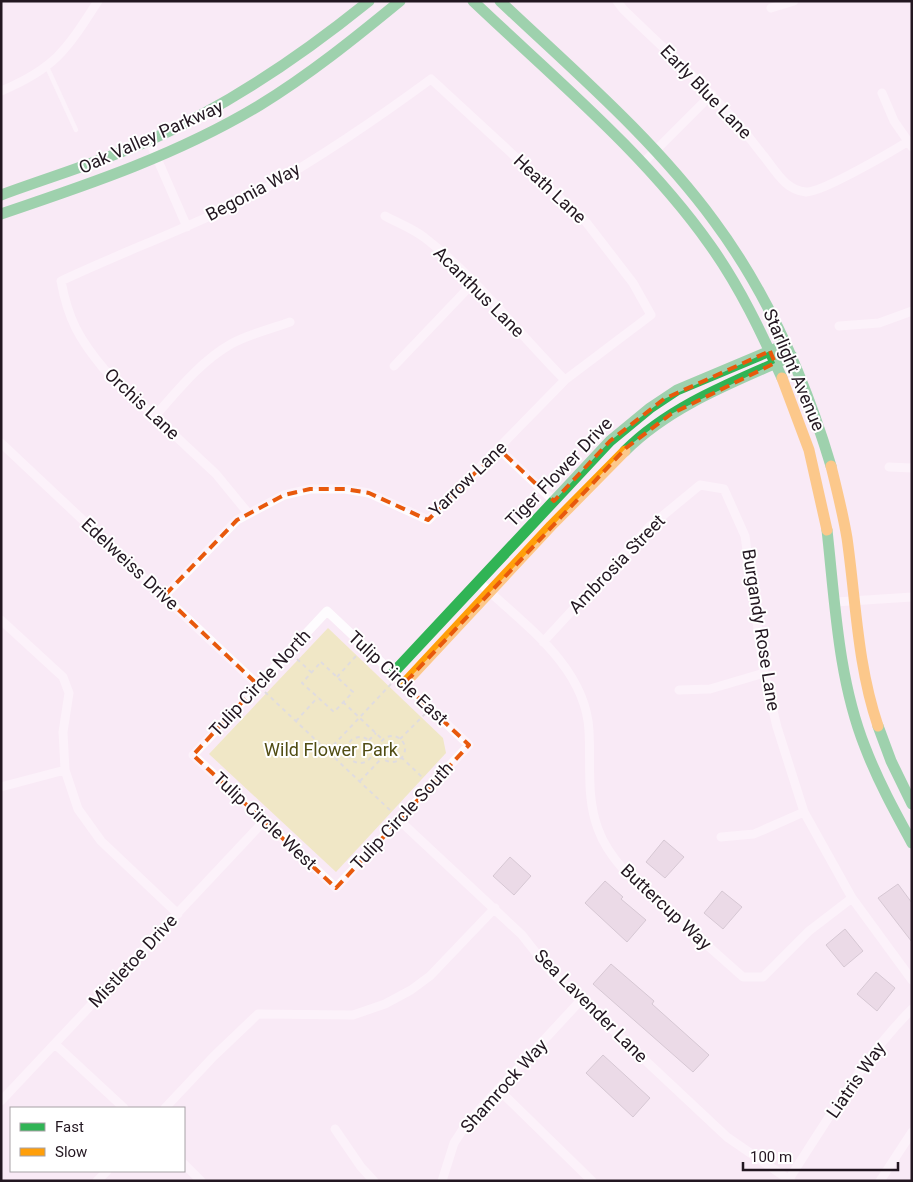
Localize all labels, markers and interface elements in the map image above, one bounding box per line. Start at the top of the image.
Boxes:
street label: Early Blue Lane [656,40,756,143]
street label: Oak Valley Parkway [75,95,227,178]
street label: Heath Lane [510,150,591,227]
street label: Begonia Way [202,158,304,225]
street label: Acanthus Lane [430,242,529,341]
street label: Starlight Avenue [759,306,830,434]
street label: Orchis Lane [101,364,184,444]
street label: Tiger Flower Drive [501,413,616,531]
street label: Yarrow Lane [425,437,511,521]
street label: Ambrosia Street [564,510,669,617]
street label: Edelweiss Drive [77,513,183,614]
street label: Burgandy Rose Lane [738,547,785,712]
street label: Tulip Circle North [205,625,315,740]
street label: Tulip Circle East [344,626,452,729]
park label: Wild Flower Park [264,739,399,760]
street label: Tulip Circle South [346,757,457,874]
street label: Tulip Circle West [209,767,321,874]
street label: Buttercup Way [617,859,716,954]
street label: Mistletoe Drive [84,910,181,1012]
street label: Sea Lavender Lane [530,945,652,1067]
street label: Shamrock Way [456,1034,552,1137]
street label: Liatris Way [822,1037,890,1122]
legend [10,1107,185,1172]
text: Fast [55,1118,84,1136]
scale bar [743,1140,898,1172]
text: Slow [55,1143,87,1161]
text: 100 m [750,1148,792,1166]

